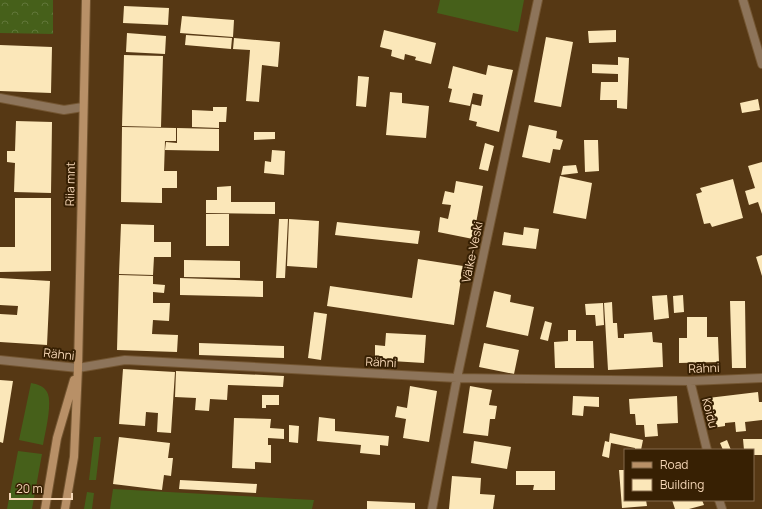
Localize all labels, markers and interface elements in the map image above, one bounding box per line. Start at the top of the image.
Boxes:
street label: Riia mnt [61,161,79,206]
street label: Väike-Veski [457,220,487,284]
street label: Rähni [43,344,75,364]
street label: Rähni [365,353,397,371]
street label: Rähni [688,359,720,377]
street label: Koidu [698,396,722,430]
legend [624,449,754,501]
text: Road [660,456,688,473]
scale bar [10,475,72,501]
text: Building [660,476,704,493]
text: 20 m [16,480,43,497]

